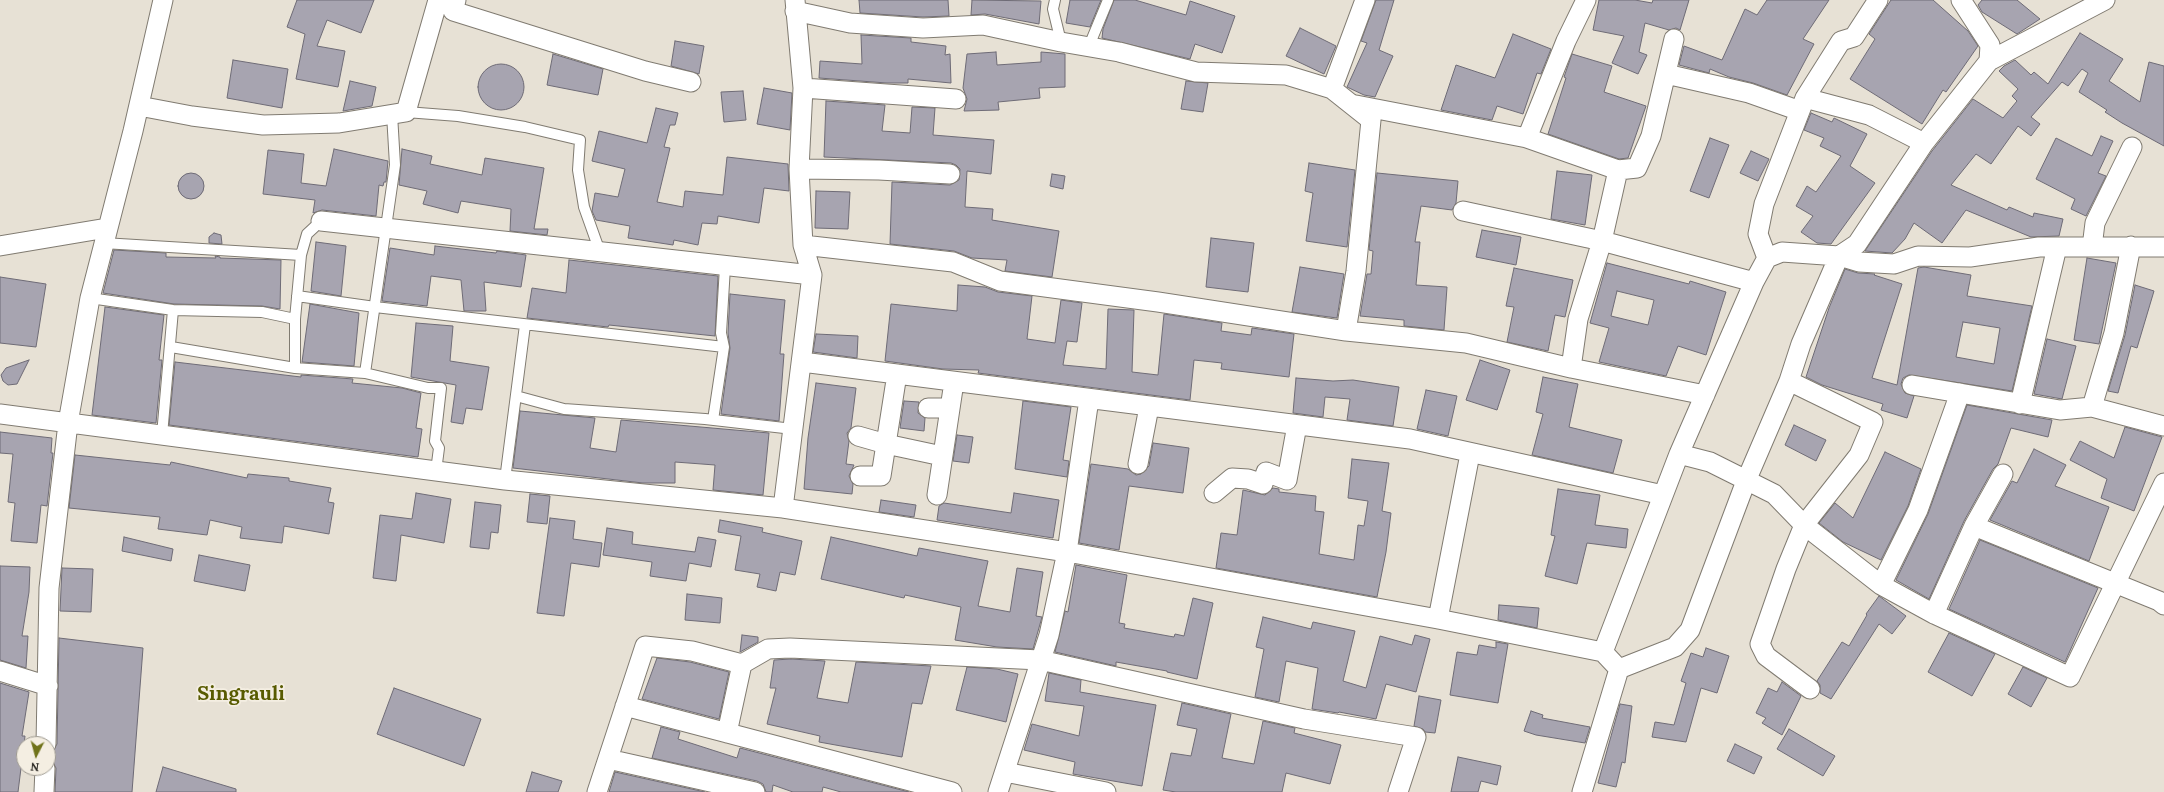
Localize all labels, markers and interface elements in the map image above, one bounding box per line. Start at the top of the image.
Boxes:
district label: Singrauli [197,682,285,706]
north arrow [16,736,56,776]
text: N [30,760,40,774]

